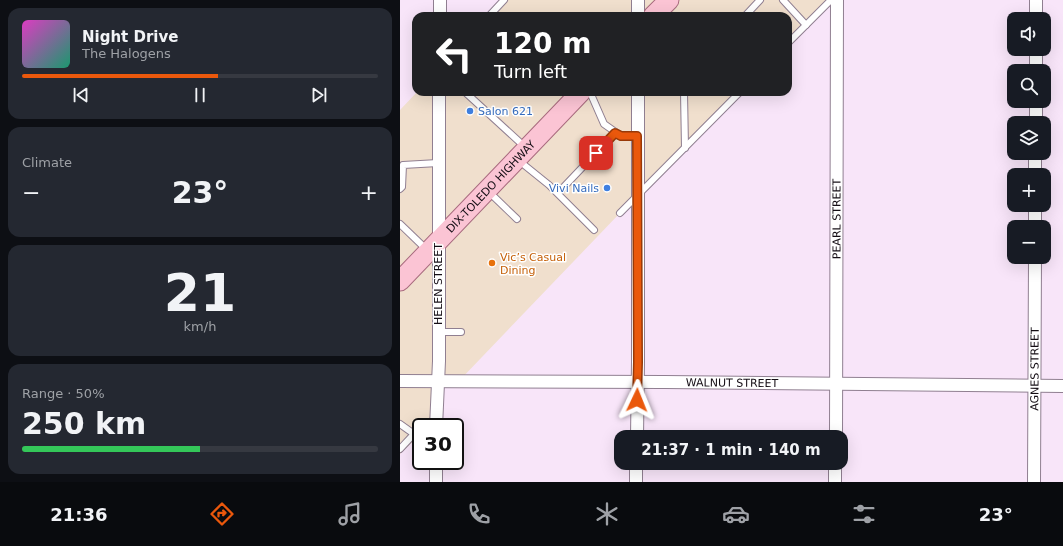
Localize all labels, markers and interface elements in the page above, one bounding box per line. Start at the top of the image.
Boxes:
map controls [1007,12,1051,264]
button: sound [1007,12,1051,56]
text: 120 m [494,27,591,60]
text: Night Drive [82,28,178,46]
icon: left [428,28,480,80]
text: The Halogens [82,46,171,61]
text: Turn left [494,61,567,82]
button: search [1007,64,1051,108]
icon: previous [70,84,92,106]
icon: pause [189,84,211,106]
icon: next [308,84,330,106]
place label: Salon 621 [478,105,533,118]
marker: Salon 621 [465,106,475,116]
button: layers [1007,116,1051,160]
pin [579,136,613,170]
street label: DIX-TOLEDO HIGHWAY [443,137,538,235]
icon: arrive [585,142,607,164]
text: Climate [22,155,72,170]
button: + [1007,168,1051,212]
text: 23° [172,175,228,210]
street label: PEARL STREET [830,179,843,259]
text: − [22,180,40,205]
text: + [360,180,378,205]
place label: Vivi Nails [549,182,599,195]
marker: Vivi Nails [602,183,612,193]
button: − [1007,220,1051,264]
street label: HELEN STREET [432,243,445,325]
place label: Vic’s Casual Dining [500,251,566,277]
marker: Vic’s Casual Dining [487,258,497,268]
text: 21 [164,263,236,323]
text: km/h [184,319,216,334]
street label: AGNES STREET [1028,327,1041,411]
street label: WALNUT STREET [686,376,779,390]
position arrow [616,379,658,421]
text: Range · 50% [22,386,105,401]
text: 250 km [22,406,146,441]
speed limit sign: 30 [412,418,464,470]
text: 21:37 · 1 min · 140 m [641,441,821,459]
icon: directions [208,500,236,528]
icon: music [336,500,364,528]
icon: phone [465,500,493,528]
icon: climate [593,500,621,528]
icon: car [722,500,750,528]
icon: filters [850,500,878,528]
text: 21:36 [50,504,108,525]
text: 23° [979,504,1013,525]

